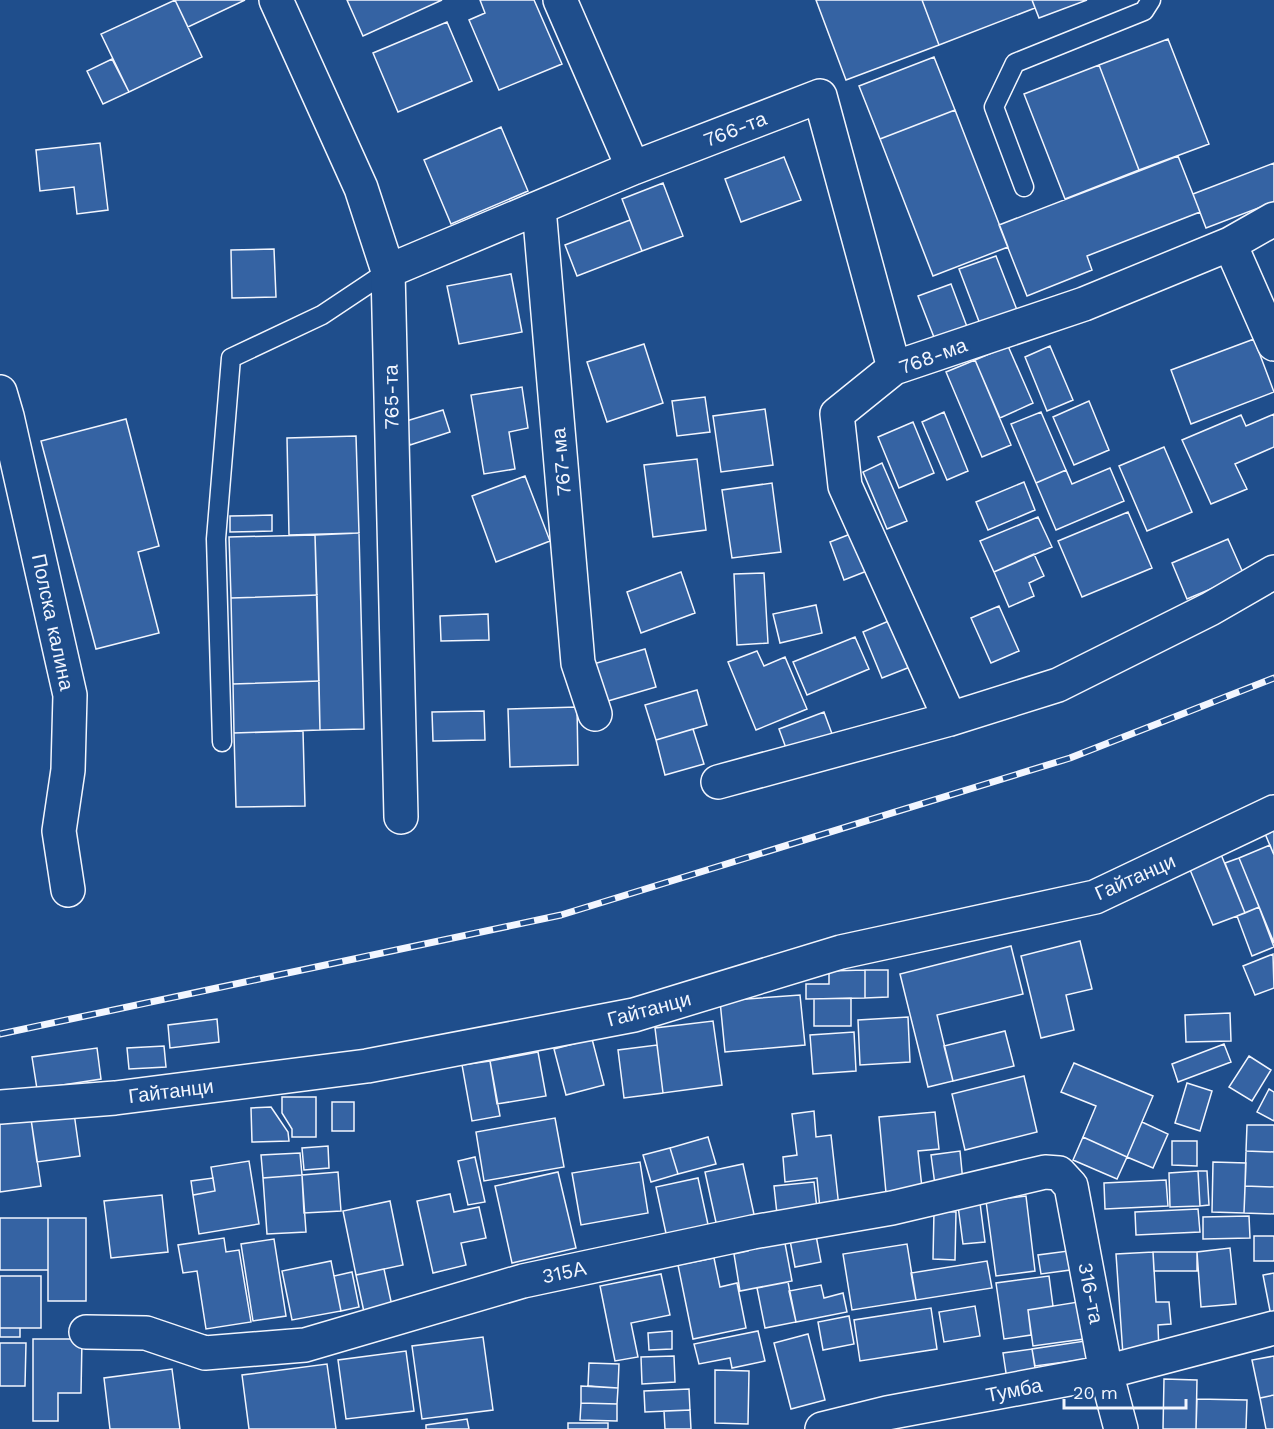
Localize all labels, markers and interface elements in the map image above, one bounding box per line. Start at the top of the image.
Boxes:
street label: 766-та [700,106,771,152]
street label: 768-ма [896,332,971,379]
street label: 765-та [378,363,404,430]
street label: 767-ма [546,426,576,497]
street label: Полска калина [27,551,79,693]
street label: Гайтанци [1091,849,1179,905]
street label: Гайтанци [604,986,694,1032]
street label: Гайтанци [127,1074,215,1108]
street label: 315А [540,1256,589,1288]
street label: 316-та [1073,1260,1109,1327]
scale bar [1064,1372,1186,1410]
street label: Тумба [984,1373,1045,1407]
text: 20 m [1073,1382,1118,1403]

